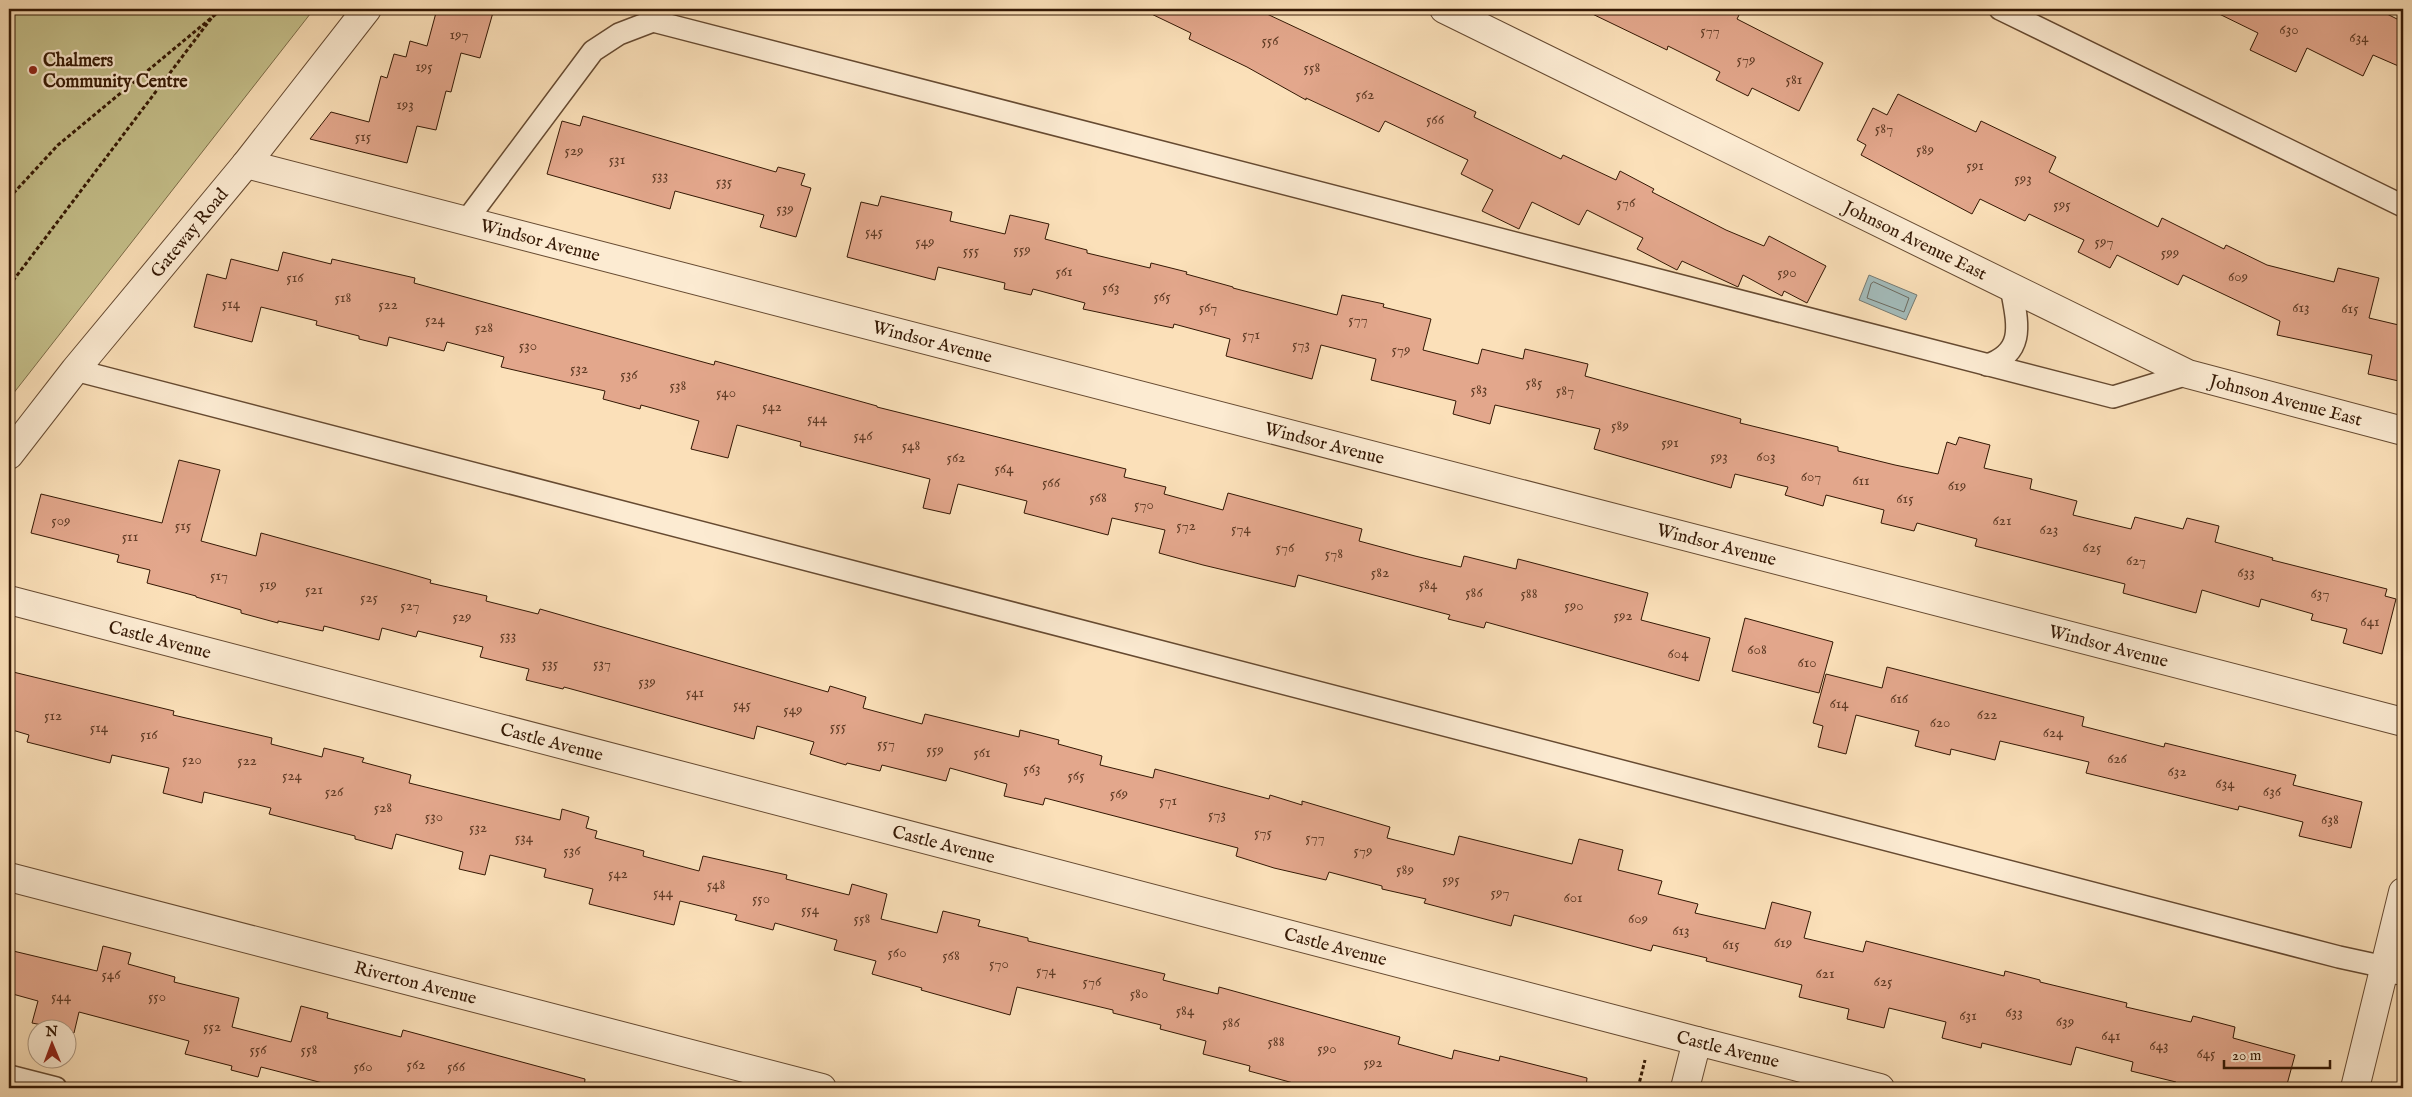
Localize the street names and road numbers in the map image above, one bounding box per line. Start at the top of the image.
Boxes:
street label: Gateway Road [146,184,234,283]
street label: Johnson Avenue East [1837,196,1990,286]
street label: Windsor Avenue [478,215,602,268]
street label: Windsor Avenue [870,317,994,370]
street label: Johnson Avenue East [2205,370,2364,433]
street label: Windsor Avenue [1262,418,1386,471]
street label: Windsor Avenue [1654,519,1779,572]
street label: Castle Avenue [106,616,213,665]
street label: Windsor Avenue [2046,621,2171,674]
street label: Castle Avenue [498,719,605,768]
street label: Castle Avenue [889,821,997,870]
street label: Castle Avenue [1281,924,1389,972]
street label: Riverton Avenue [352,957,479,1011]
street label: Castle Avenue [1674,1027,1781,1074]

